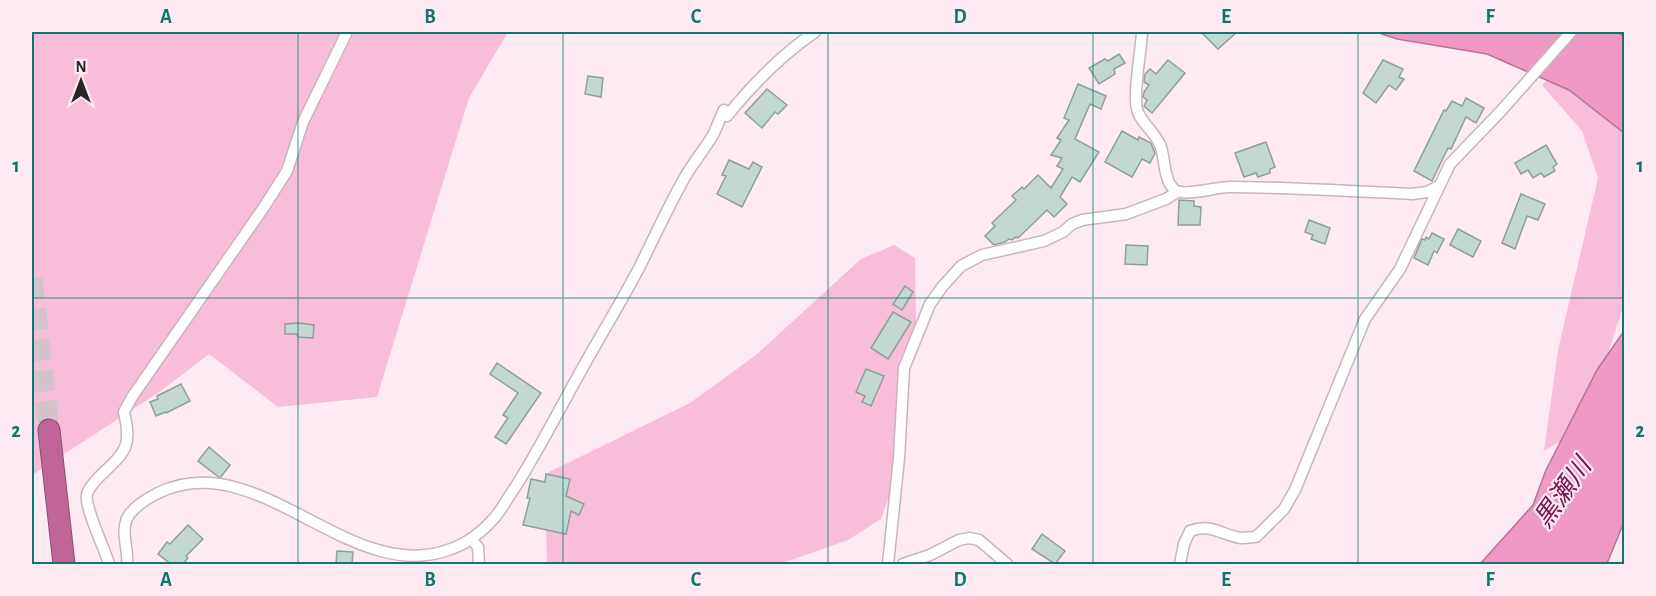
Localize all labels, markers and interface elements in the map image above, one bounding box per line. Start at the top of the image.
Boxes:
text: A [160,7,172,27]
text: B [424,7,436,27]
text: C [691,7,702,27]
text: D [953,7,967,27]
text: E [1221,7,1231,27]
text: F [1485,7,1495,27]
north arrow [51,51,111,111]
text: N [75,59,87,75]
text: 1 [12,156,20,176]
text: 1 [1636,156,1644,176]
text: 2 [11,421,21,441]
text: 2 [1635,421,1645,441]
water label: 黒瀬川 [1529,451,1598,532]
text: A [160,570,172,590]
text: B [424,570,436,590]
text: C [691,570,702,590]
text: D [953,570,967,590]
text: E [1221,570,1231,590]
text: F [1485,570,1495,590]

